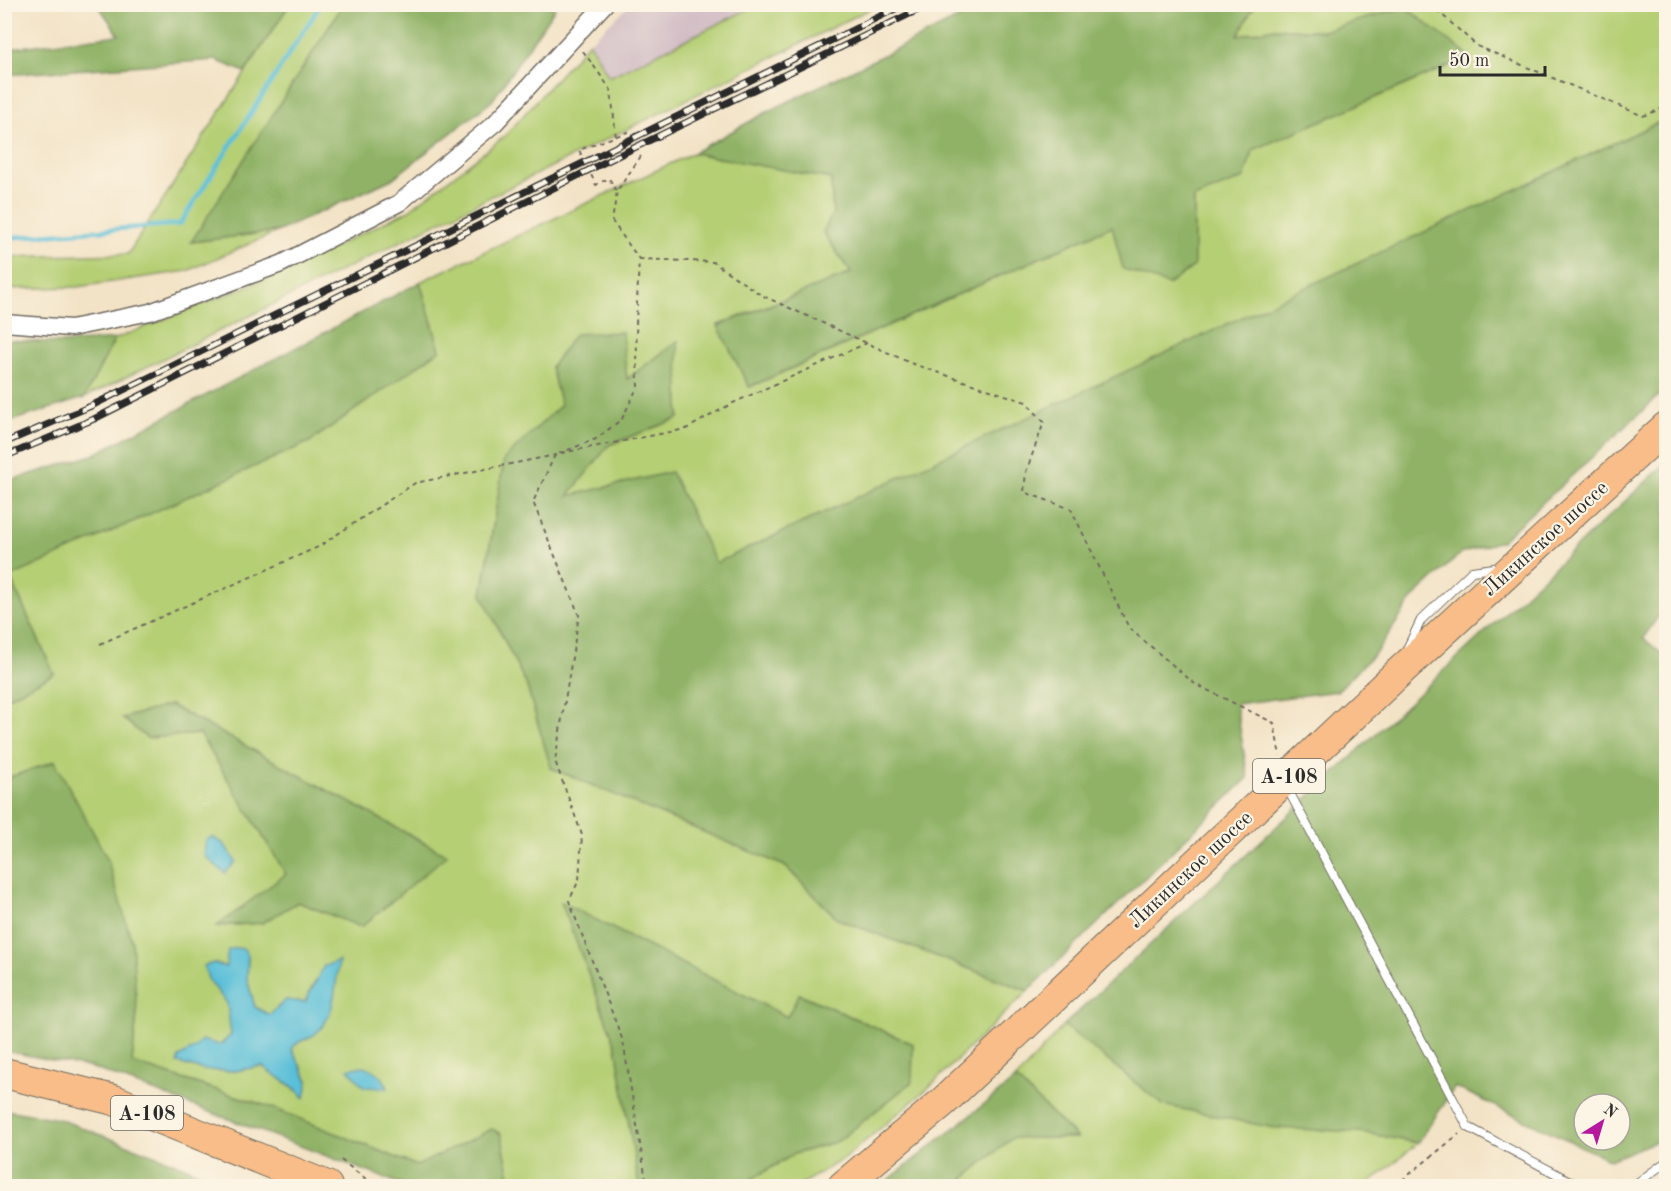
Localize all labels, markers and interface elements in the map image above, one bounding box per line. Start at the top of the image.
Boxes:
scale bar [1440,39,1545,77]
text: 50 m [1449,52,1489,70]
street label: Ликинское шоссе [1479,477,1613,601]
road number: А-108 [1253,759,1325,793]
street label: Ликинское шоссе [1125,808,1257,933]
north arrow [1572,1092,1632,1152]
road number: А-108 [111,1096,183,1130]
text: N [1600,1102,1620,1122]

